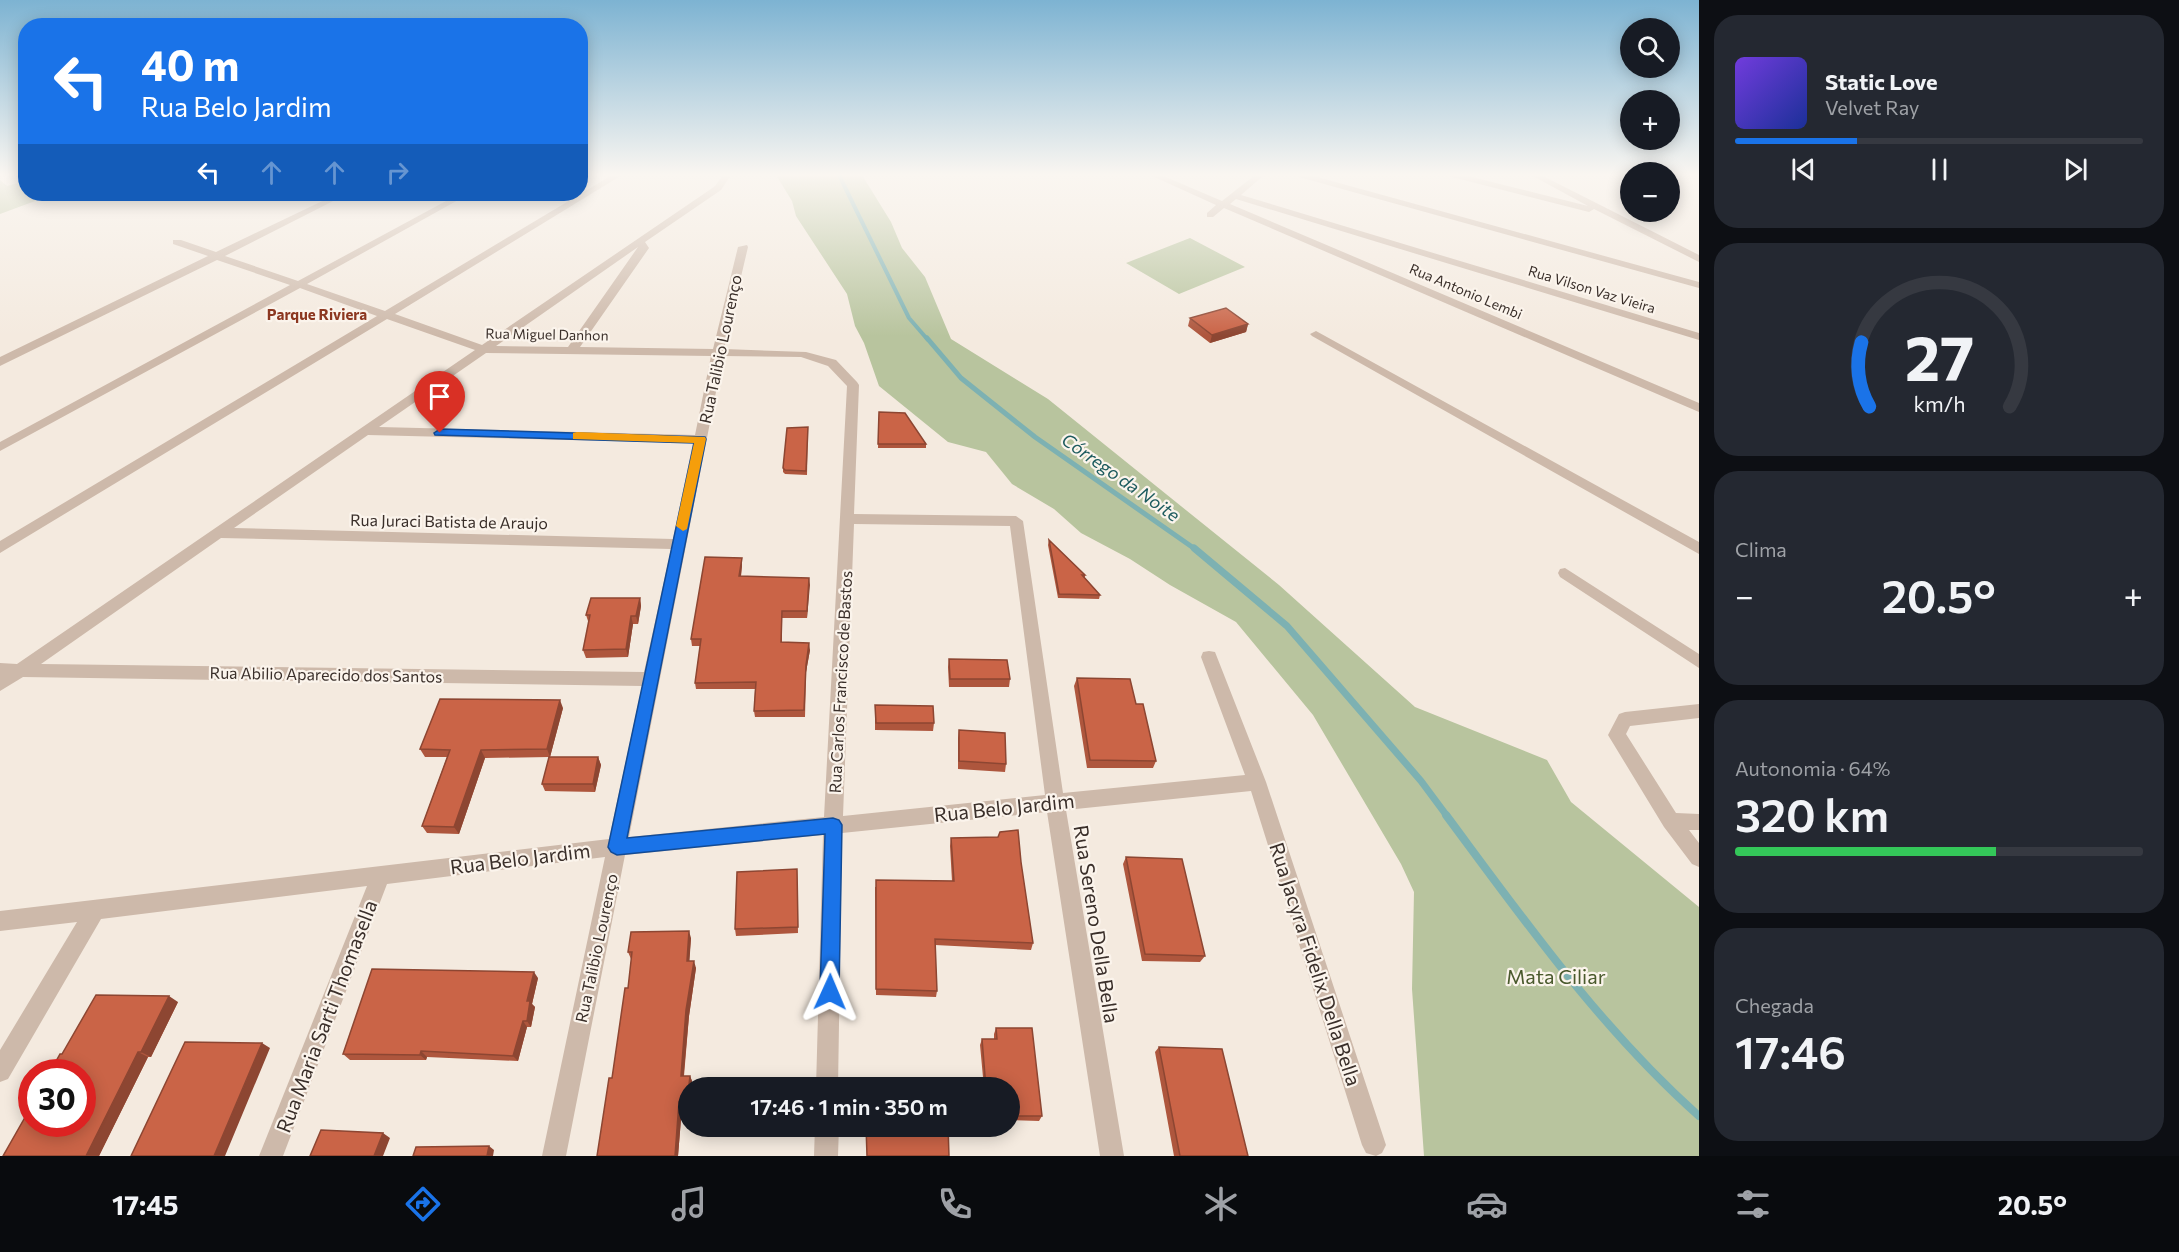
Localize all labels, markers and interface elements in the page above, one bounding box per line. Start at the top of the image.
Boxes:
map controls [1620,18,1680,222]
button: search [1620,18,1680,78]
text: 40 m [141,38,239,90]
icon: left [42,42,120,120]
text: Static Love [1825,68,1938,95]
text: Rua Belo Jardim [141,90,332,123]
button: + [1620,90,1680,150]
text: Velvet Ray [1825,95,1919,119]
icon: previous [1787,153,1820,186]
icon: pause [1923,153,1956,186]
icon: next [2059,153,2092,186]
icon: left [192,156,225,189]
icon: ahead [255,156,288,189]
icon: ahead [318,156,351,189]
icon: right [381,156,414,189]
button: − [1620,162,1680,222]
street label: Rua Antonio Lembi [1407,260,1525,322]
street label: Rua Vilson Vaz Vieira [1526,262,1658,316]
street label: Rua Talibio Lourenço [695,273,745,425]
district label: Parque Riviera [267,305,367,323]
text: 27 [1904,318,1974,394]
street label: Rua Miguel Danhon [485,324,609,344]
pin [414,371,465,433]
icon: arrive [423,380,456,413]
text: km/h [1913,390,1965,416]
water label: Córrego da Noite [1058,428,1185,526]
street label: Rua Juraci Batista de Araujo [350,510,548,532]
text: Clima [1735,537,1787,561]
text: 20.5° [1882,567,1996,622]
street label: Rua Carlos Francisco de Bastos [825,570,855,794]
text: − [1735,574,1754,615]
text: + [2124,574,2143,615]
street label: Rua Abilio Aparecido dos Santos [209,662,443,686]
text: Autonomia · 64% [1735,756,1890,780]
text: 320 km [1735,786,1889,841]
street label: Rua Belo Jardim [933,788,1075,826]
street label: Rua Sereno Della Bella [1069,823,1125,1025]
street label: Rua Belo Jardim [448,837,592,879]
street label: Rua Jacyra Fidelix Della Bella [1265,839,1367,1089]
street label: Rua Talibio Lourenço [571,872,621,1024]
street label: Rua Maria Sarti Thomasella [270,896,382,1136]
position arrow [798,960,862,1024]
park label: Mata Ciliar [1506,964,1606,988]
text: Chegada [1735,993,1814,1017]
text: 17:46 [1735,1023,1846,1078]
speed limit sign: 30 [18,1059,96,1137]
text: 17:46 · 1 min · 350 m [750,1093,948,1120]
icon: directions [402,1183,444,1225]
icon: music [668,1183,710,1225]
icon: phone [934,1183,976,1225]
icon: climate [1200,1183,1242,1225]
icon: car [1466,1183,1508,1225]
icon: filters [1732,1183,1774,1225]
text: 17:45 [112,1188,178,1221]
text: 20.5° [1998,1188,2067,1221]

